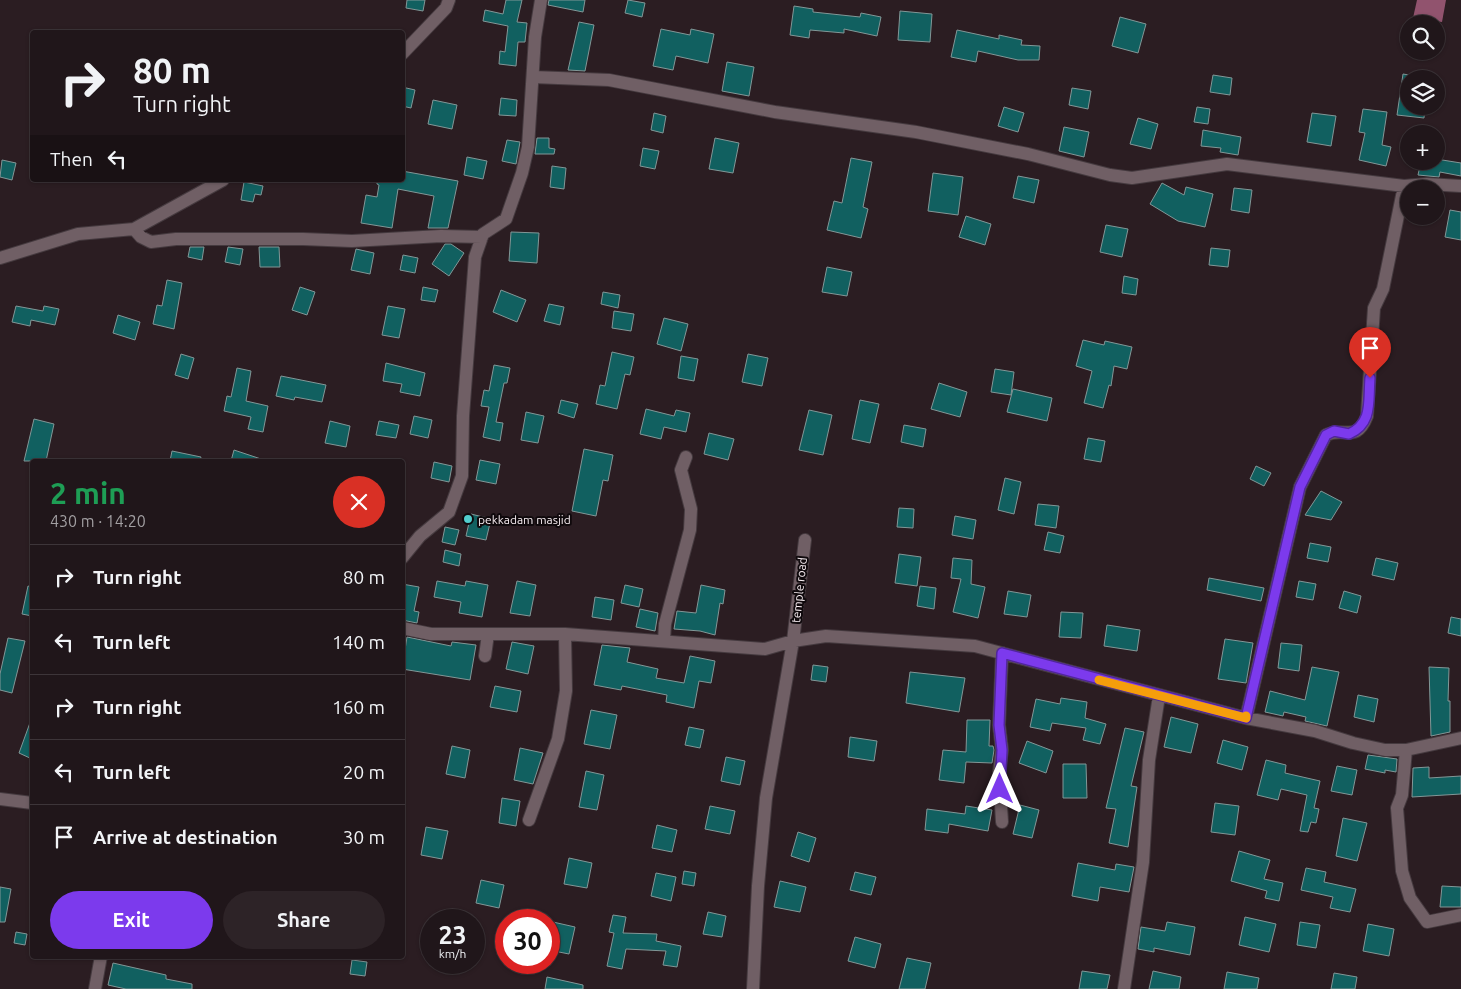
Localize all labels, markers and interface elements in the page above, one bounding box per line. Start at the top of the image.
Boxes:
map controls [1400,15,1445,225]
button: search [1400,15,1445,60]
icon: right [50,50,115,115]
text: 80 m [133,50,211,90]
button: layers [1400,70,1445,115]
text: Turn right [133,91,231,116]
button: + [1400,125,1445,170]
icon: left [103,145,131,173]
text: Then [50,148,93,170]
button: − [1400,180,1445,225]
pin [1349,327,1391,378]
icon: arrive [1356,334,1384,362]
text: 2 min [50,476,126,510]
button: close [333,476,385,528]
text: 430 m · 14:20 [50,512,146,530]
marker: pekkadam masjid [462,513,474,525]
place label: pekkadam masjid [478,513,571,526]
street label: temple road [789,557,809,623]
icon: right [50,563,78,591]
text: Turn right [93,566,181,588]
text: 80 m [343,566,385,588]
icon: left [50,628,78,656]
text: Turn left [93,631,171,653]
text: 140 m [332,631,385,653]
icon: right [50,693,78,721]
text: Turn right [93,696,181,718]
text: 160 m [332,696,385,718]
icon: left [50,758,78,786]
text: Turn left [93,761,171,783]
text: 20 m [343,761,385,783]
position arrow [973,762,1025,814]
icon: arrive [50,823,78,851]
text: Arrive at destination [93,826,278,848]
text: 30 m [343,826,385,848]
button: Exit [50,891,213,949]
button: Share [223,891,385,949]
speed limit sign: 30 [495,909,560,974]
text: 23 [438,921,467,949]
text: km/h [439,947,466,960]

